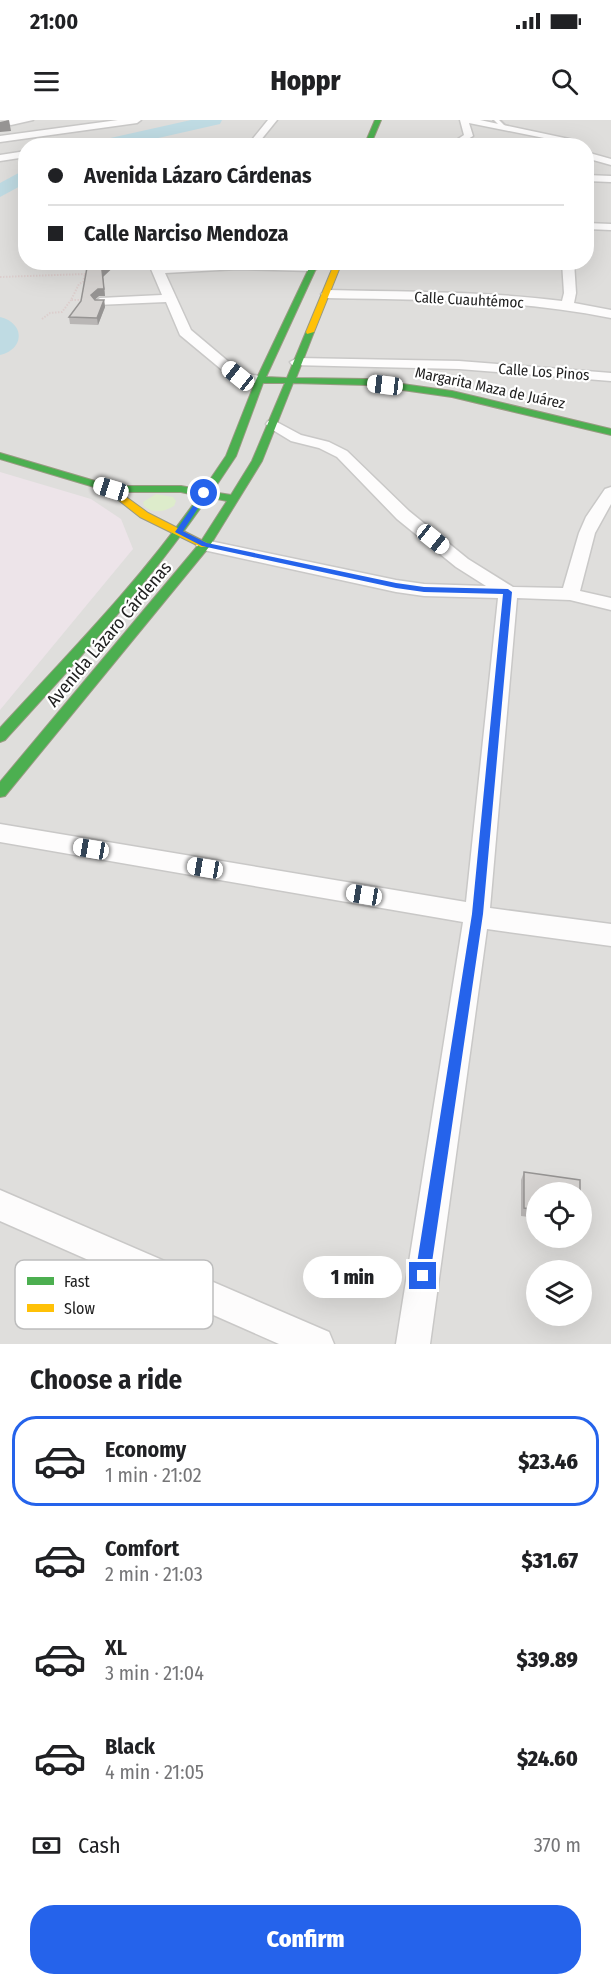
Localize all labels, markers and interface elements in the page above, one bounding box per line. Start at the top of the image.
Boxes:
text: 21:00 [30,8,78,35]
icon: menu [30,65,63,98]
text: Hoppr [270,65,341,97]
icon: search [548,65,581,98]
text: Avenida Lázaro Cárdenas [84,162,312,189]
text: Calle Narciso Mendoza [84,220,288,247]
street label: Calle Cuauhtémoc [414,288,525,312]
car [218,358,258,394]
street label: Calle Los Pinos [498,360,590,384]
street label: Margarita Maza de Juárez [413,363,567,413]
car [366,374,404,396]
car [91,475,131,503]
route start [190,479,217,506]
car [413,521,453,557]
street label: Avenida Lázaro Cárdenas [42,557,176,711]
car [72,837,110,861]
car [186,856,224,880]
car [345,883,383,907]
map controls [526,1182,592,1326]
button: locate [526,1182,592,1248]
callout: 1 min [303,1255,402,1297]
legend [15,1260,213,1329]
button: layers [526,1260,592,1326]
route end [409,1262,436,1289]
text: 1 min [331,1265,374,1289]
text: Fast [64,1272,91,1291]
text: Slow [64,1299,95,1318]
text: Choose a ride [30,1364,182,1396]
icon: car [33,1434,87,1488]
text: Economy [105,1436,186,1463]
text: $23.46 [518,1448,578,1475]
text: 1 min · 21:02 [105,1463,202,1487]
icon: car [33,1533,87,1587]
text: Comfort [105,1535,179,1562]
text: $31.67 [522,1547,578,1574]
text: 2 min · 21:03 [105,1562,203,1586]
icon: car [33,1632,87,1686]
text: XL [105,1634,127,1661]
text: $39.89 [517,1646,578,1673]
text: 3 min · 21:04 [105,1661,204,1685]
icon: car [33,1731,87,1785]
text: Black [105,1733,155,1760]
text: $24.60 [517,1745,578,1772]
text: 4 min · 21:05 [105,1760,204,1784]
icon: cash [30,1829,63,1862]
text: Cash [78,1832,121,1859]
text: 370 m [534,1833,581,1857]
button: Confirm [30,1905,581,1974]

